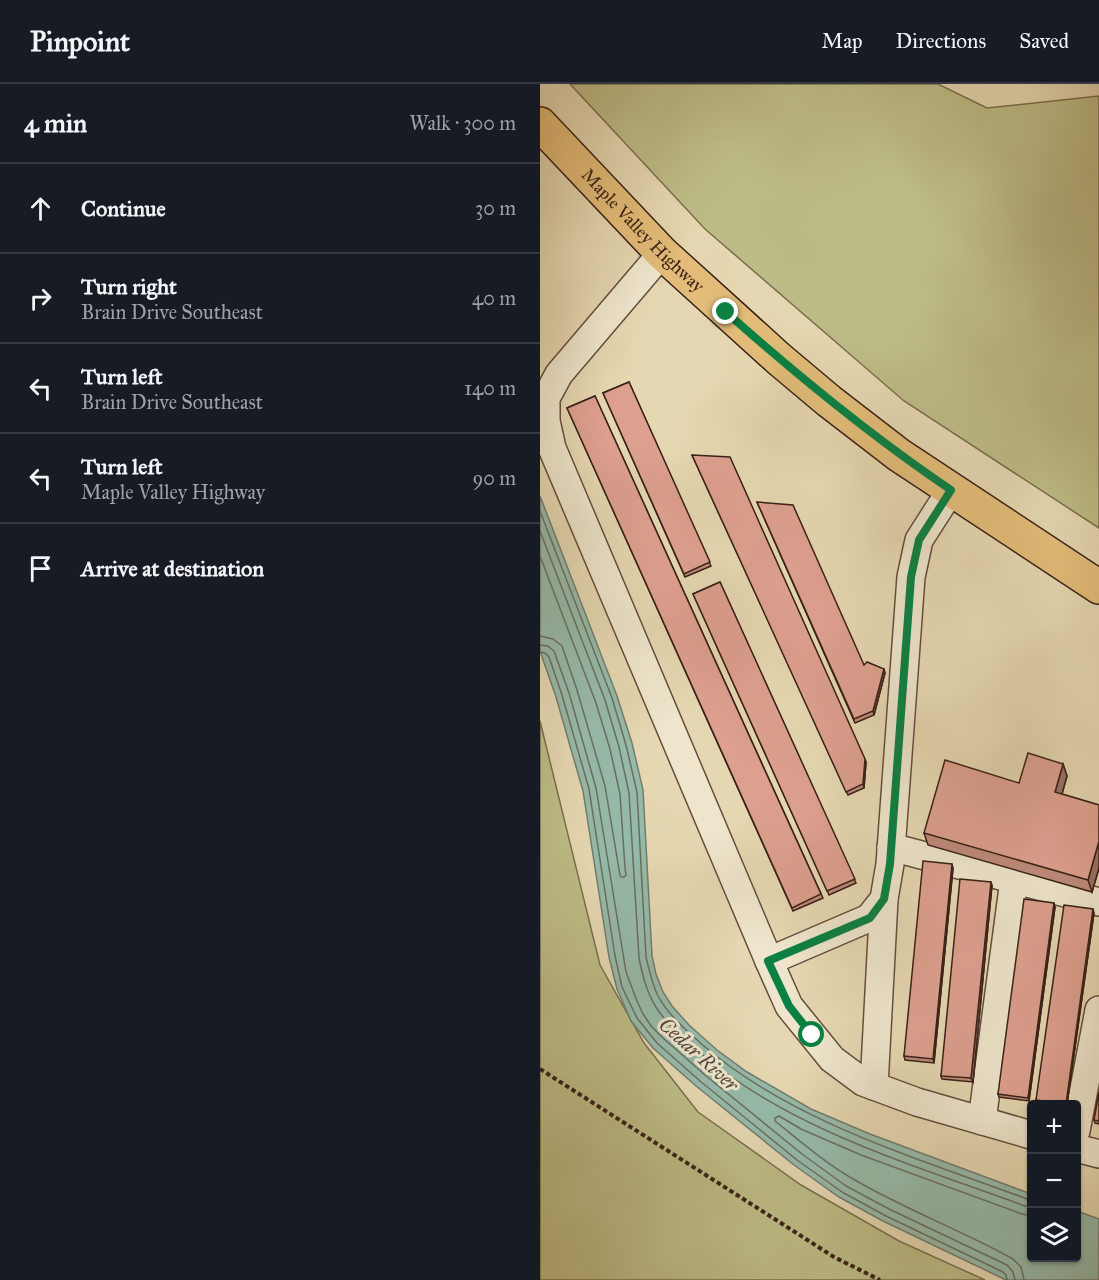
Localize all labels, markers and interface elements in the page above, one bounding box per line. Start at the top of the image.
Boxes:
text: Pinpoint [30,24,130,59]
text: Map [822,28,863,54]
text: Directions [896,28,986,54]
text: Saved [1019,28,1069,54]
text: 4 min [24,107,87,139]
text: Walk · 300 m [409,111,516,135]
street label: Maple Valley Highway [577,164,709,297]
icon: ahead [24,192,57,225]
text: Continue [81,195,166,222]
text: 30 m [475,196,516,220]
text: Turn right [81,273,177,300]
icon: right [24,282,57,315]
text: 40 m [472,286,516,310]
route end [712,298,738,324]
text: Brain Drive Southeast [81,300,263,324]
text: Turn left [81,363,163,390]
icon: left [24,372,57,405]
text: 140 m [464,376,516,400]
text: Brain Drive Southeast [81,390,263,414]
text: Turn left [81,453,163,480]
icon: left [24,462,57,495]
text: 90 m [473,466,516,490]
text: Maple Valley Highway [81,480,265,504]
icon: arrive [24,552,57,585]
text: Arrive at destination [81,555,264,582]
water label: Cedar River [654,1012,745,1097]
route start [798,1021,824,1047]
map controls [1027,1100,1081,1262]
button: + [1027,1100,1081,1154]
button: − [1027,1154,1081,1208]
button: layers [1027,1208,1081,1262]

